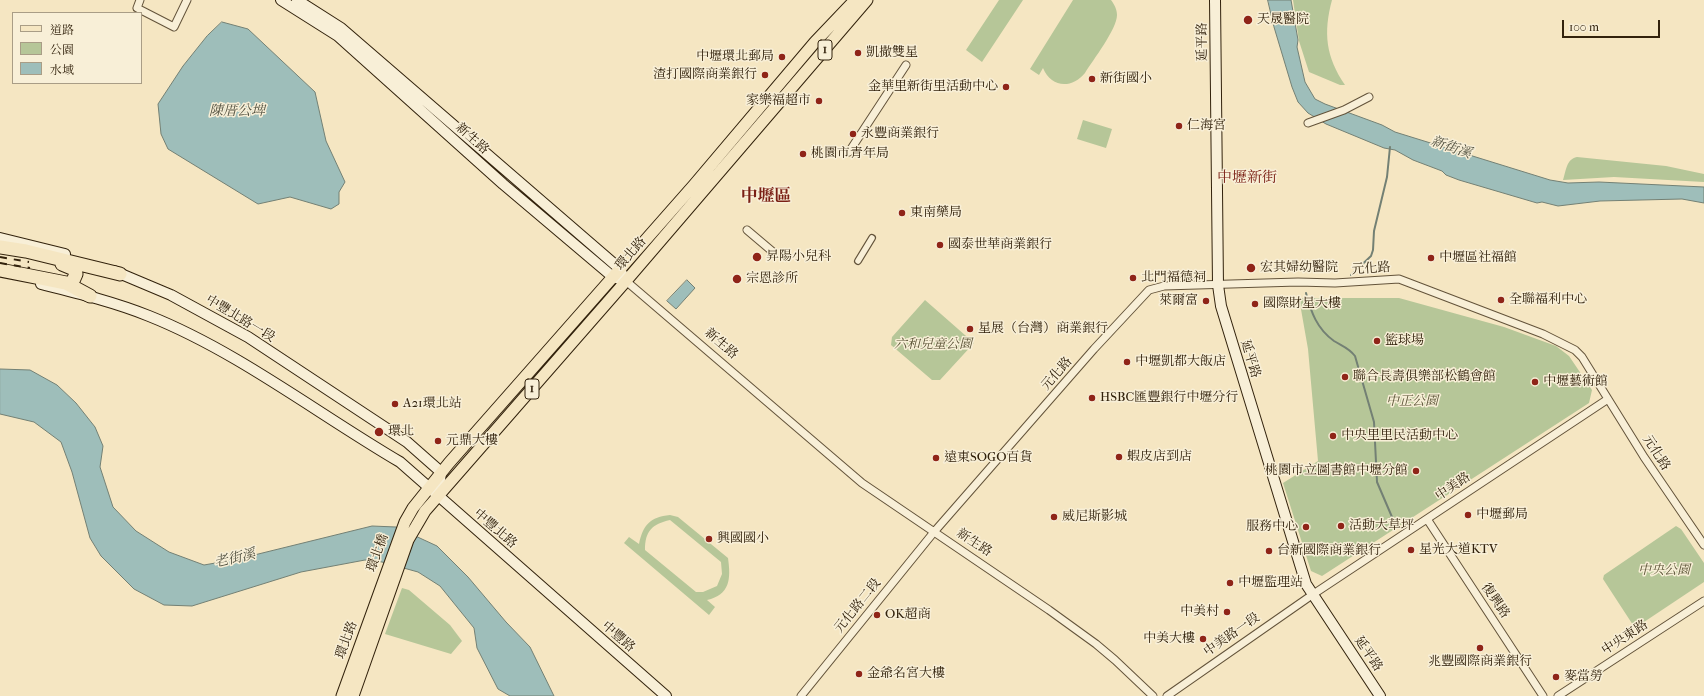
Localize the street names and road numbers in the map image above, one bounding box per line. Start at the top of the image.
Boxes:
street label: 延平路 [1195,23,1211,61]
road number: 1 [818,40,832,60]
street label: 新生路 [452,120,492,158]
street label: 環北路 [612,234,650,274]
street label: 元化路 [1351,260,1391,278]
street label: 中豐北路一段 [203,292,277,346]
street label: 新生路 [701,325,741,363]
street label: 延平路 [1237,338,1263,380]
street label: 元化路 [1038,354,1076,394]
road number: 1 [525,379,539,399]
street label: 元化路 [1639,432,1673,474]
street label: 中美路 [1432,470,1474,504]
street label: 中豐北路 [470,506,520,552]
street label: 新生路 [953,526,995,560]
street label: 環北橋 [364,532,392,574]
street label: 元化路二段 [831,576,885,636]
street label: 復興路 [1477,581,1513,621]
street label: 中美路一段 [1201,610,1263,660]
street label: 中央東路 [1599,617,1651,659]
street label: 中豐路 [598,618,638,656]
street label: 環北路 [333,619,361,661]
street label: 延平路 [1351,633,1385,675]

